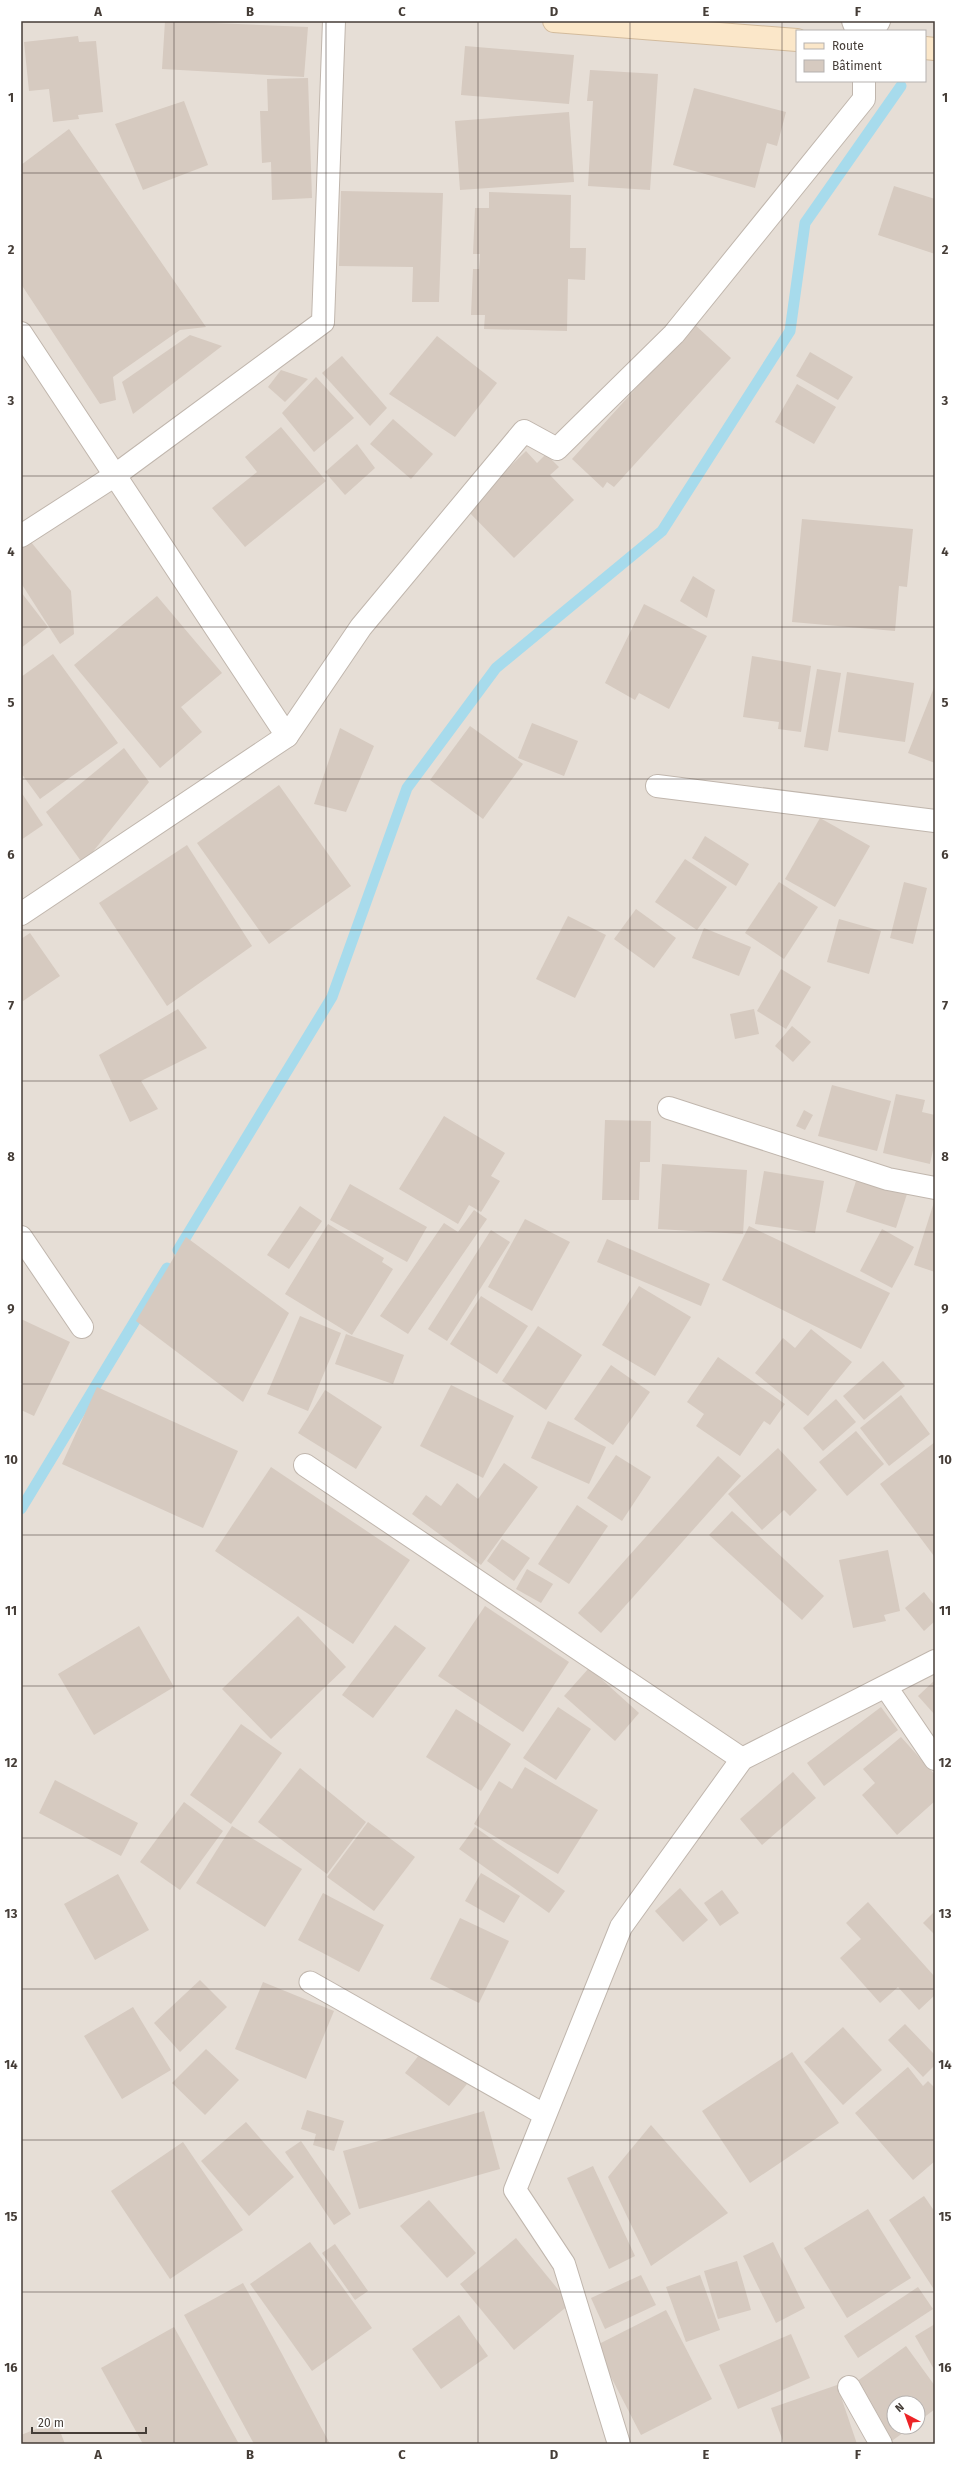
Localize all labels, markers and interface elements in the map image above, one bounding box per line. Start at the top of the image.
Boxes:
text: A [93,4,102,19]
text: B [246,4,254,19]
text: C [398,4,406,19]
text: D [550,4,559,19]
text: E [703,4,710,19]
text: F [855,4,862,19]
legend [796,30,926,82]
text: Route [832,39,864,53]
text: Bâtiment [832,59,882,73]
text: 1 [8,90,14,105]
text: 1 [942,90,948,105]
text: 2 [8,242,15,257]
text: 2 [942,242,949,257]
text: 3 [7,393,15,408]
text: 3 [941,393,949,408]
text: 4 [7,544,15,559]
text: 4 [941,544,949,559]
text: 5 [8,695,15,710]
text: 5 [942,695,949,710]
text: 6 [7,847,15,862]
text: 6 [941,847,949,862]
text: 7 [8,998,14,1013]
text: 7 [942,998,948,1013]
text: 8 [7,1149,15,1164]
text: 8 [941,1149,949,1164]
text: 9 [7,1301,15,1316]
text: 9 [941,1301,949,1316]
text: 10 [4,1452,18,1467]
text: 10 [938,1452,952,1467]
text: 11 [5,1603,17,1618]
text: 11 [939,1603,951,1618]
text: 12 [5,1755,18,1770]
text: 12 [939,1755,952,1770]
text: 13 [5,1906,18,1921]
text: 13 [939,1906,952,1921]
text: 14 [4,2057,18,2072]
text: 14 [938,2057,952,2072]
text: 15 [4,2209,18,2224]
text: 15 [938,2209,952,2224]
text: 16 [4,2360,18,2375]
text: 16 [938,2360,952,2375]
north arrow [886,2395,926,2435]
text: N [893,2401,907,2415]
scale bar [32,2409,146,2435]
text: 20 m [38,2416,64,2430]
text: A [93,2447,102,2462]
text: B [246,2447,254,2462]
text: C [398,2447,406,2462]
text: D [550,2447,559,2462]
text: E [703,2447,710,2462]
text: F [855,2447,862,2462]

